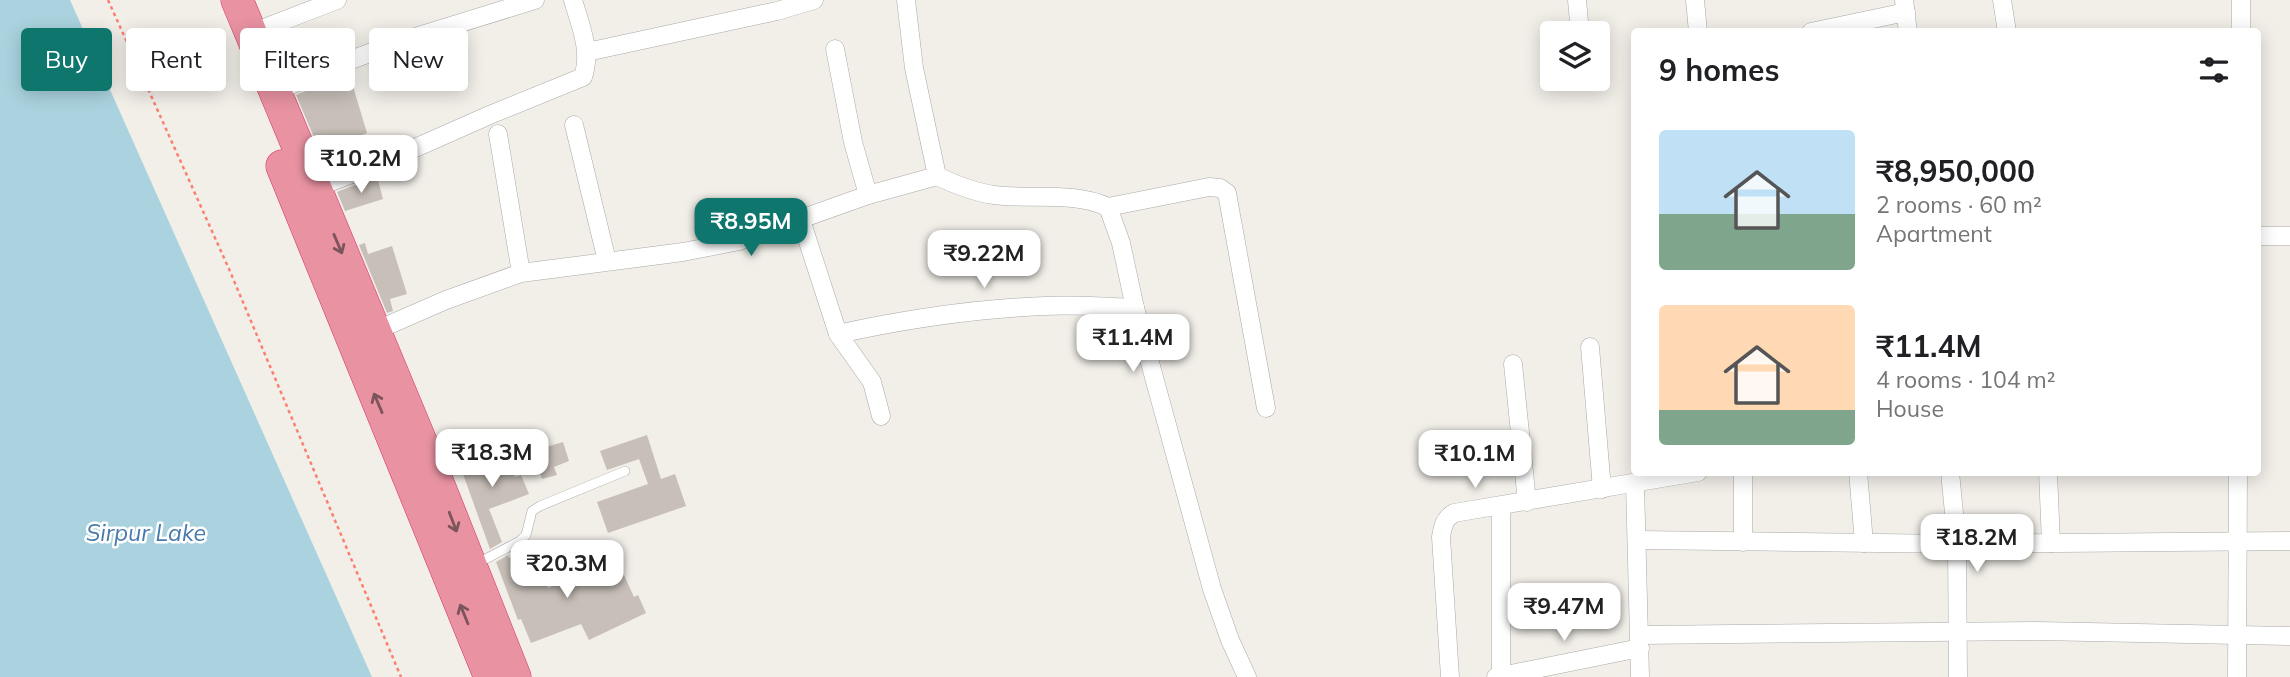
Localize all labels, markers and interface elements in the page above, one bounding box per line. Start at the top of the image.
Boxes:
map controls [1540,21,1610,91]
button: layers [1540,21,1610,91]
chip: Buy [21,28,112,91]
chip: Rent [126,28,226,91]
chip: Filters [240,28,355,91]
chip: New [369,28,468,91]
text: 9 homes [1659,51,1780,89]
icon: filters [2195,51,2233,89]
pin: ₹10.2M [304,136,418,195]
text: ₹10.2M [321,143,401,172]
text: ₹8,950,000 [1876,152,2035,190]
icon: home [1715,158,1799,242]
text: 2 rooms · 60 m² [1876,190,2042,219]
pin: ₹8.95M [694,198,808,258]
text: ₹8.95M [711,206,791,235]
text: Apartment [1876,219,1992,248]
pin: ₹9.22M [927,230,1041,290]
one-way arrow [332,233,345,254]
text: ₹9.22M [944,238,1024,267]
pin: ₹11.4M [1076,314,1190,374]
text: ₹11.4M [1093,322,1173,351]
text: ₹11.4M [1876,327,1982,365]
icon: home [1715,333,1799,417]
text: 4 rooms · 104 m² [1876,365,2056,394]
one-way arrow [370,393,383,415]
text: House [1876,394,1944,423]
pin: ₹18.3M [435,430,549,489]
pin: ₹10.1M [1418,430,1532,490]
text: ₹18.3M [452,437,532,466]
text: ₹10.1M [1435,438,1515,467]
one-way arrow [447,511,460,533]
pin: ₹18.2M [1920,514,2034,574]
water label: Sirpur Lake [86,518,206,547]
text: ₹18.2M [1937,522,2017,551]
pin: ₹20.3M [510,540,624,600]
text: ₹20.3M [527,548,607,577]
pin: ₹9.47M [1507,584,1621,643]
text: ₹9.47M [1524,591,1604,620]
one-way arrow [457,603,470,625]

